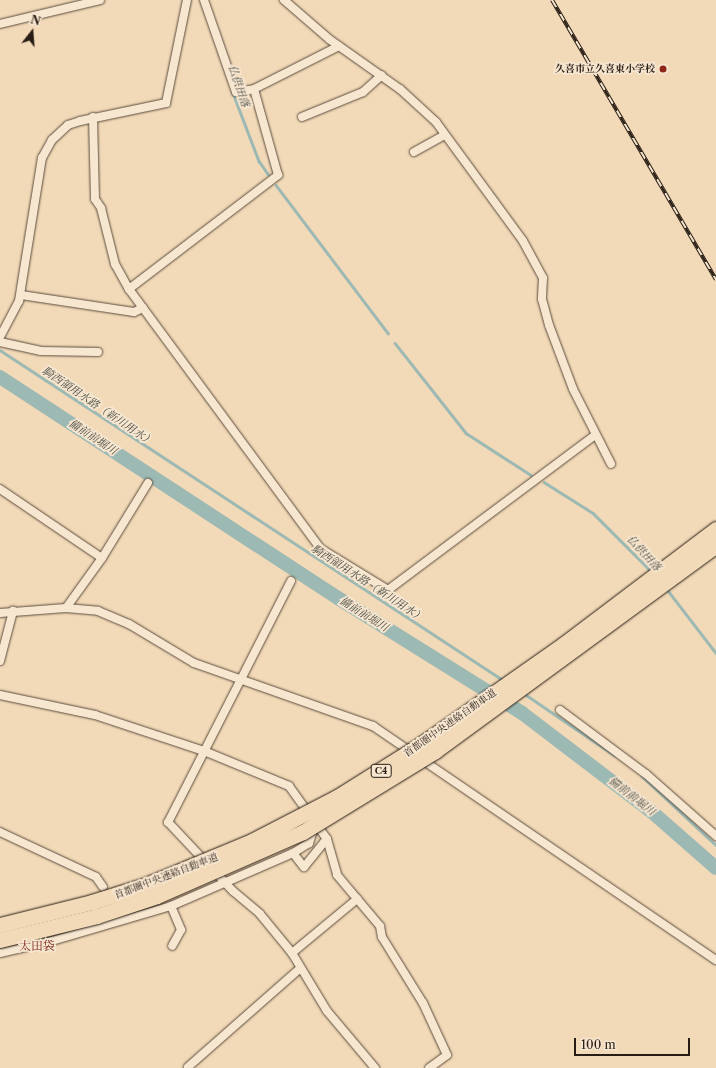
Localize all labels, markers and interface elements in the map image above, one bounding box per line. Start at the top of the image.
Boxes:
north arrow [12,12,52,52]
text: N [29,12,42,29]
water label: 仏供田落 [226,63,252,109]
place label: 久喜市立久喜東小学校 [555,63,655,75]
marker: 久喜市立久喜東小学校 [658,64,668,74]
water label: 騎西領用水路（新川用水） [40,364,156,448]
water label: 備前前堀川 [66,416,120,458]
water label: 仏供田落 [624,532,664,574]
water label: 騎西領用水路（新川用水） [309,542,427,624]
water label: 備前前堀川 [337,594,391,634]
street label: 首都圏中央連絡自動車道 [402,687,498,759]
road number: C4 [370,764,392,778]
water label: 備前前堀川 [606,774,658,818]
street label: 首都圏中央連絡自動車道 [113,851,219,901]
district label: 太田袋 [19,939,55,953]
scale bar [576,1030,692,1056]
text: 100 m [581,1037,616,1052]

